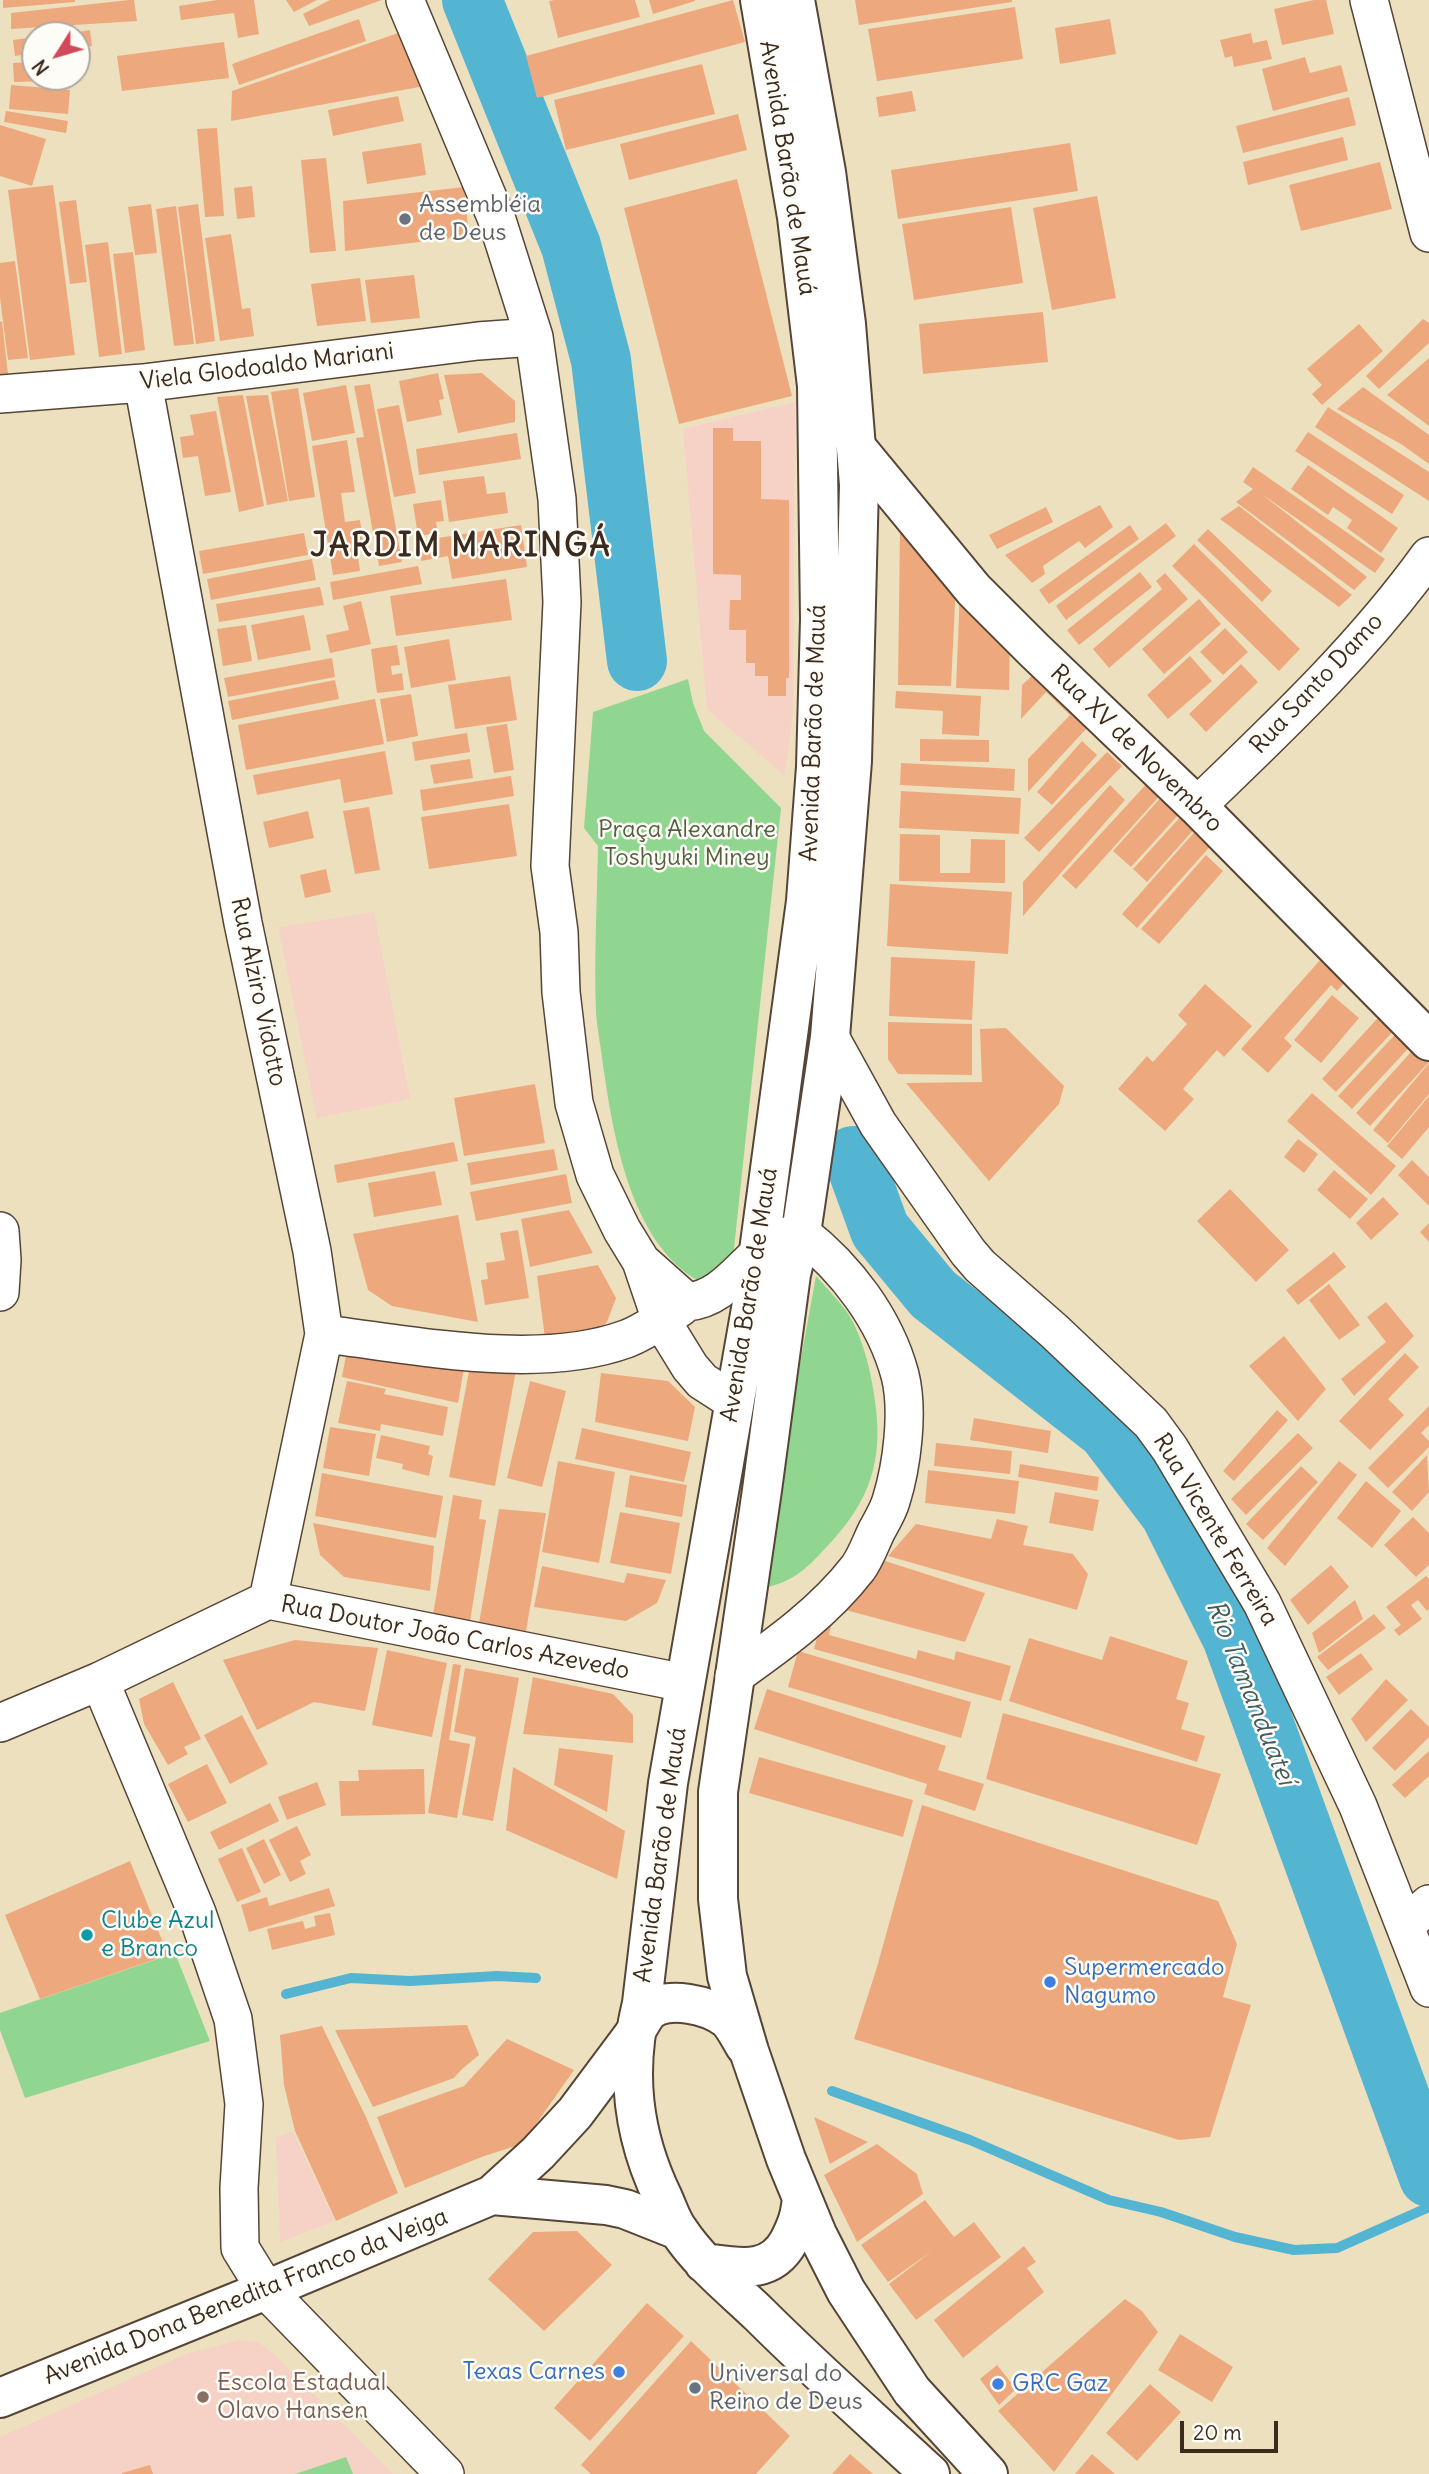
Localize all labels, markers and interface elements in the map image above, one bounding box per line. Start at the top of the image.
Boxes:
north arrow [21,21,91,91]
street label: Avenida Barão de Mauá [753,39,821,297]
text: N [27,55,54,80]
place label: Assembléia de Deus [419,191,541,247]
marker: Assembléia de Deus [397,211,413,227]
street label: Viela Glodoaldo Mariani [138,337,396,397]
district label: JARDIM MARINGÁ [312,528,610,566]
street label: Avenida Barão de Mauá [795,604,833,862]
street label: Rua Santo Damo [1244,608,1390,760]
street label: Rua XV de Novembro [1044,659,1228,839]
park label: Praça Alexandre Toshyuki Miney [598,816,776,872]
street label: Rua Alziro Vidotto [224,895,292,1089]
street label: Avenida Barão de Mauá [716,1166,784,1424]
street label: Rua Vicente Ferreira [1146,1429,1284,1631]
street label: Rua Doutor João Carlos Azevedo [278,1590,632,1686]
water label: Rio Tamanduateí [1199,1596,1301,1790]
street label: Avenida Barão de Mauá [629,1725,693,1985]
place label: Clube Azul e Branco [101,1907,214,1963]
marker: Clube Azul e Branco [79,1927,95,1943]
place label: Supermercado Nagumo [1064,1954,1225,2010]
marker: Supermercado Nagumo [1042,1974,1058,1990]
street label: Avenida Dona Benedita Franco da Veiga [40,2203,452,2391]
place label: Texas Carnes [463,2358,605,2386]
place label: Universal do Reino de Deus [709,2360,863,2416]
marker: Texas Carnes [611,2364,627,2380]
place label: Escola Estadual Olavo Hansen [217,2369,386,2425]
place label: GRC Gaz [1012,2370,1108,2398]
marker: GRC Gaz [990,2376,1006,2392]
marker: Universal do Reino de Deus [687,2380,703,2396]
marker: Escola Estadual Olavo Hansen [195,2389,211,2405]
scale bar [1184,2408,1282,2452]
text: 20 m [1193,2419,1242,2446]

